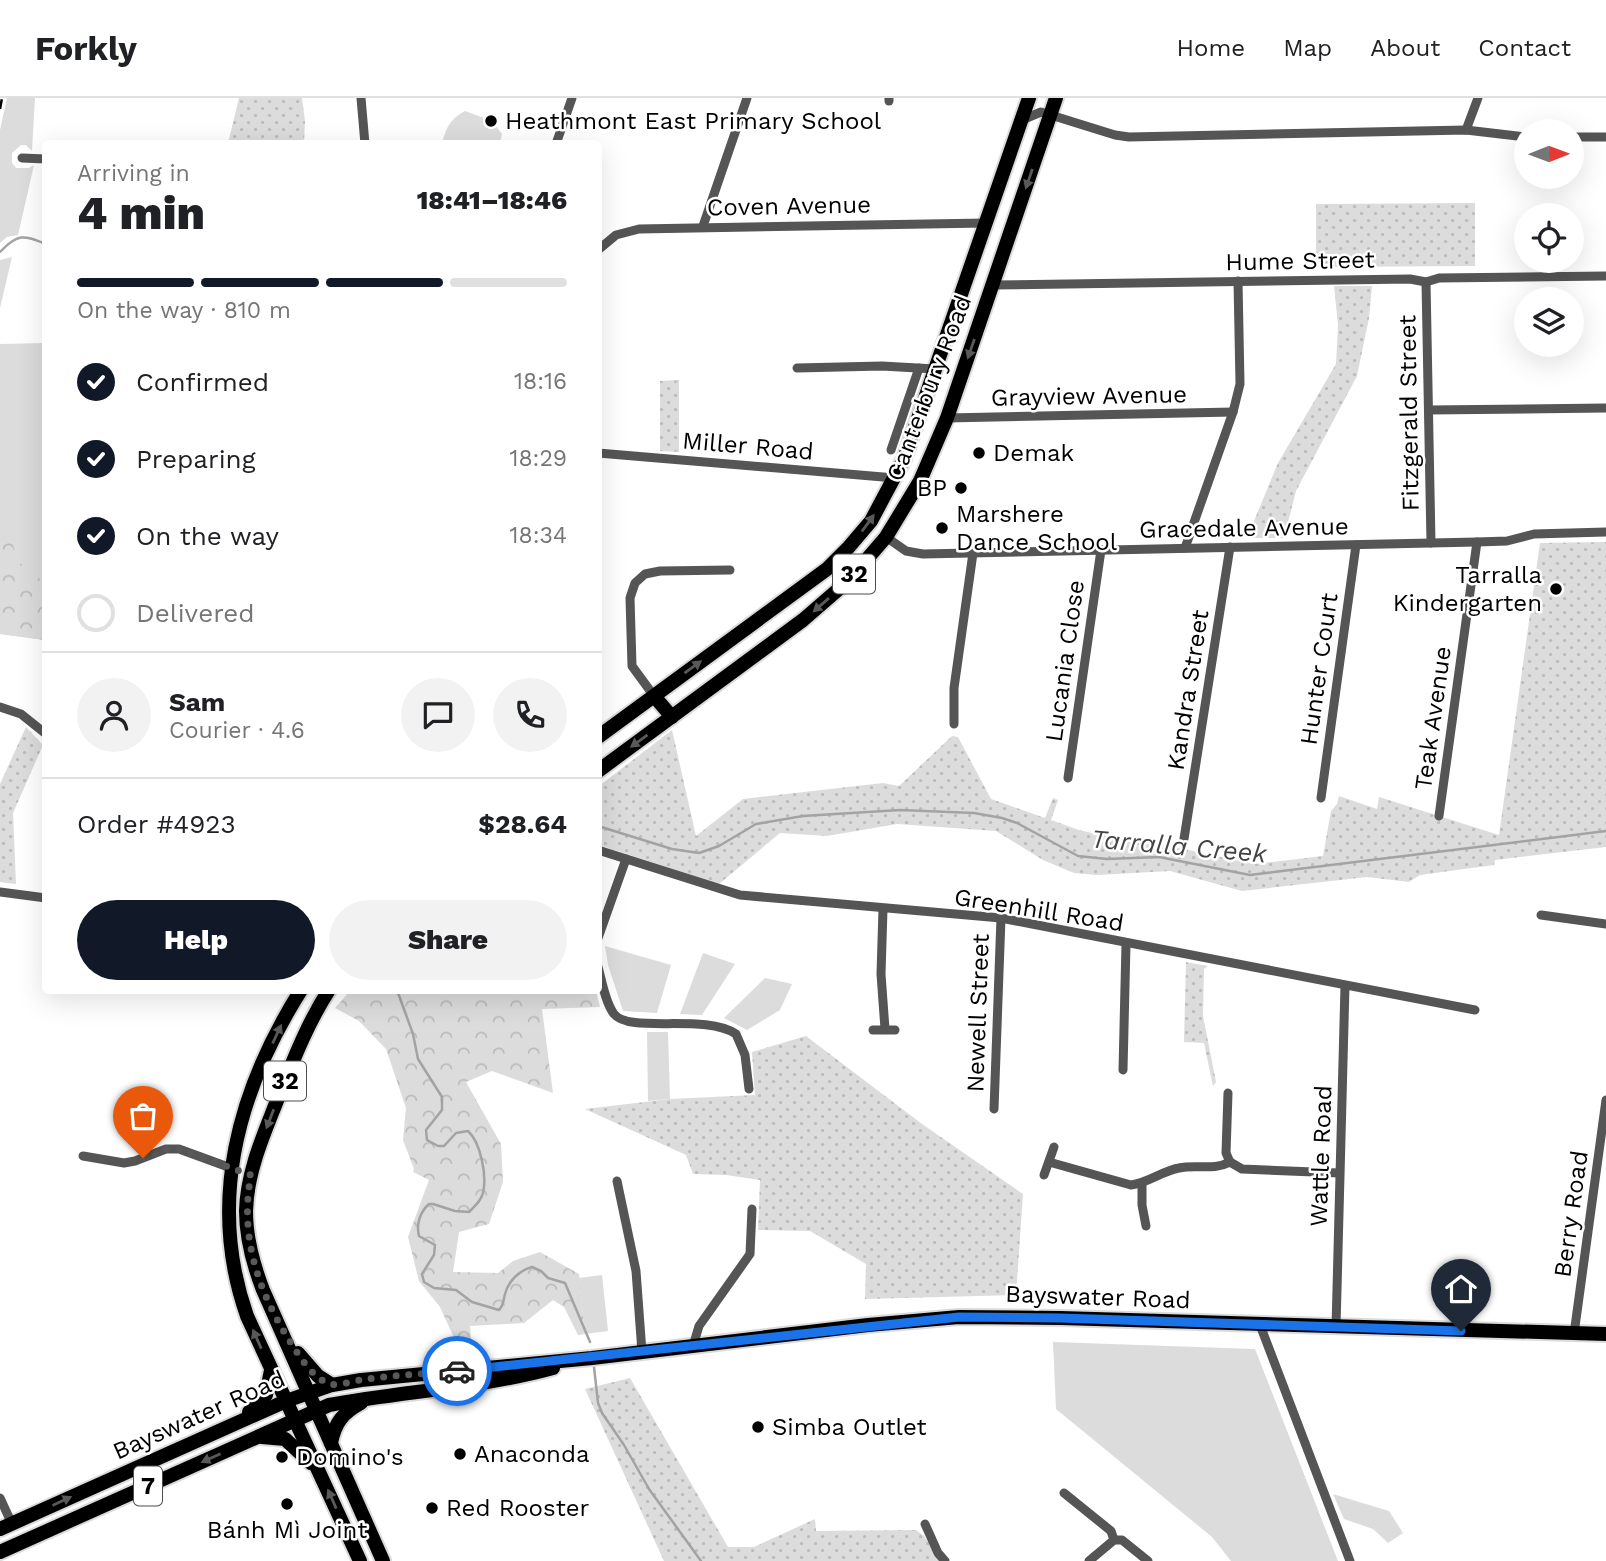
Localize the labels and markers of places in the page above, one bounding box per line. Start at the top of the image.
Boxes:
place label: Heathmont East Primary School [505,107,882,135]
marker: Heathmont East Primary School [483,113,499,129]
place label: Demak [993,439,1075,467]
marker: Demak [971,445,987,461]
place label: BP [917,474,947,502]
marker: BP [953,480,969,496]
place label: Marshere Dance School [956,500,1118,556]
marker: Marshere Dance School [934,520,950,536]
place label: Tarralla Kindergarten [1393,561,1542,617]
marker: Tarralla Kindergarten [1548,581,1564,597]
pin [113,1086,173,1158]
pin [1431,1259,1491,1331]
place label: Simba Outlet [772,1413,927,1441]
marker: Simba Outlet [750,1419,766,1435]
place label: Anaconda [474,1440,590,1468]
place label: Domino's [296,1443,404,1471]
marker: Anaconda [452,1446,468,1462]
marker: Domino's [274,1449,290,1465]
place label: Red Rooster [446,1494,590,1522]
marker: Bánh Mì Joint [279,1496,295,1512]
marker: Red Rooster [424,1500,440,1516]
place label: Bánh Mì Joint [207,1516,367,1544]

